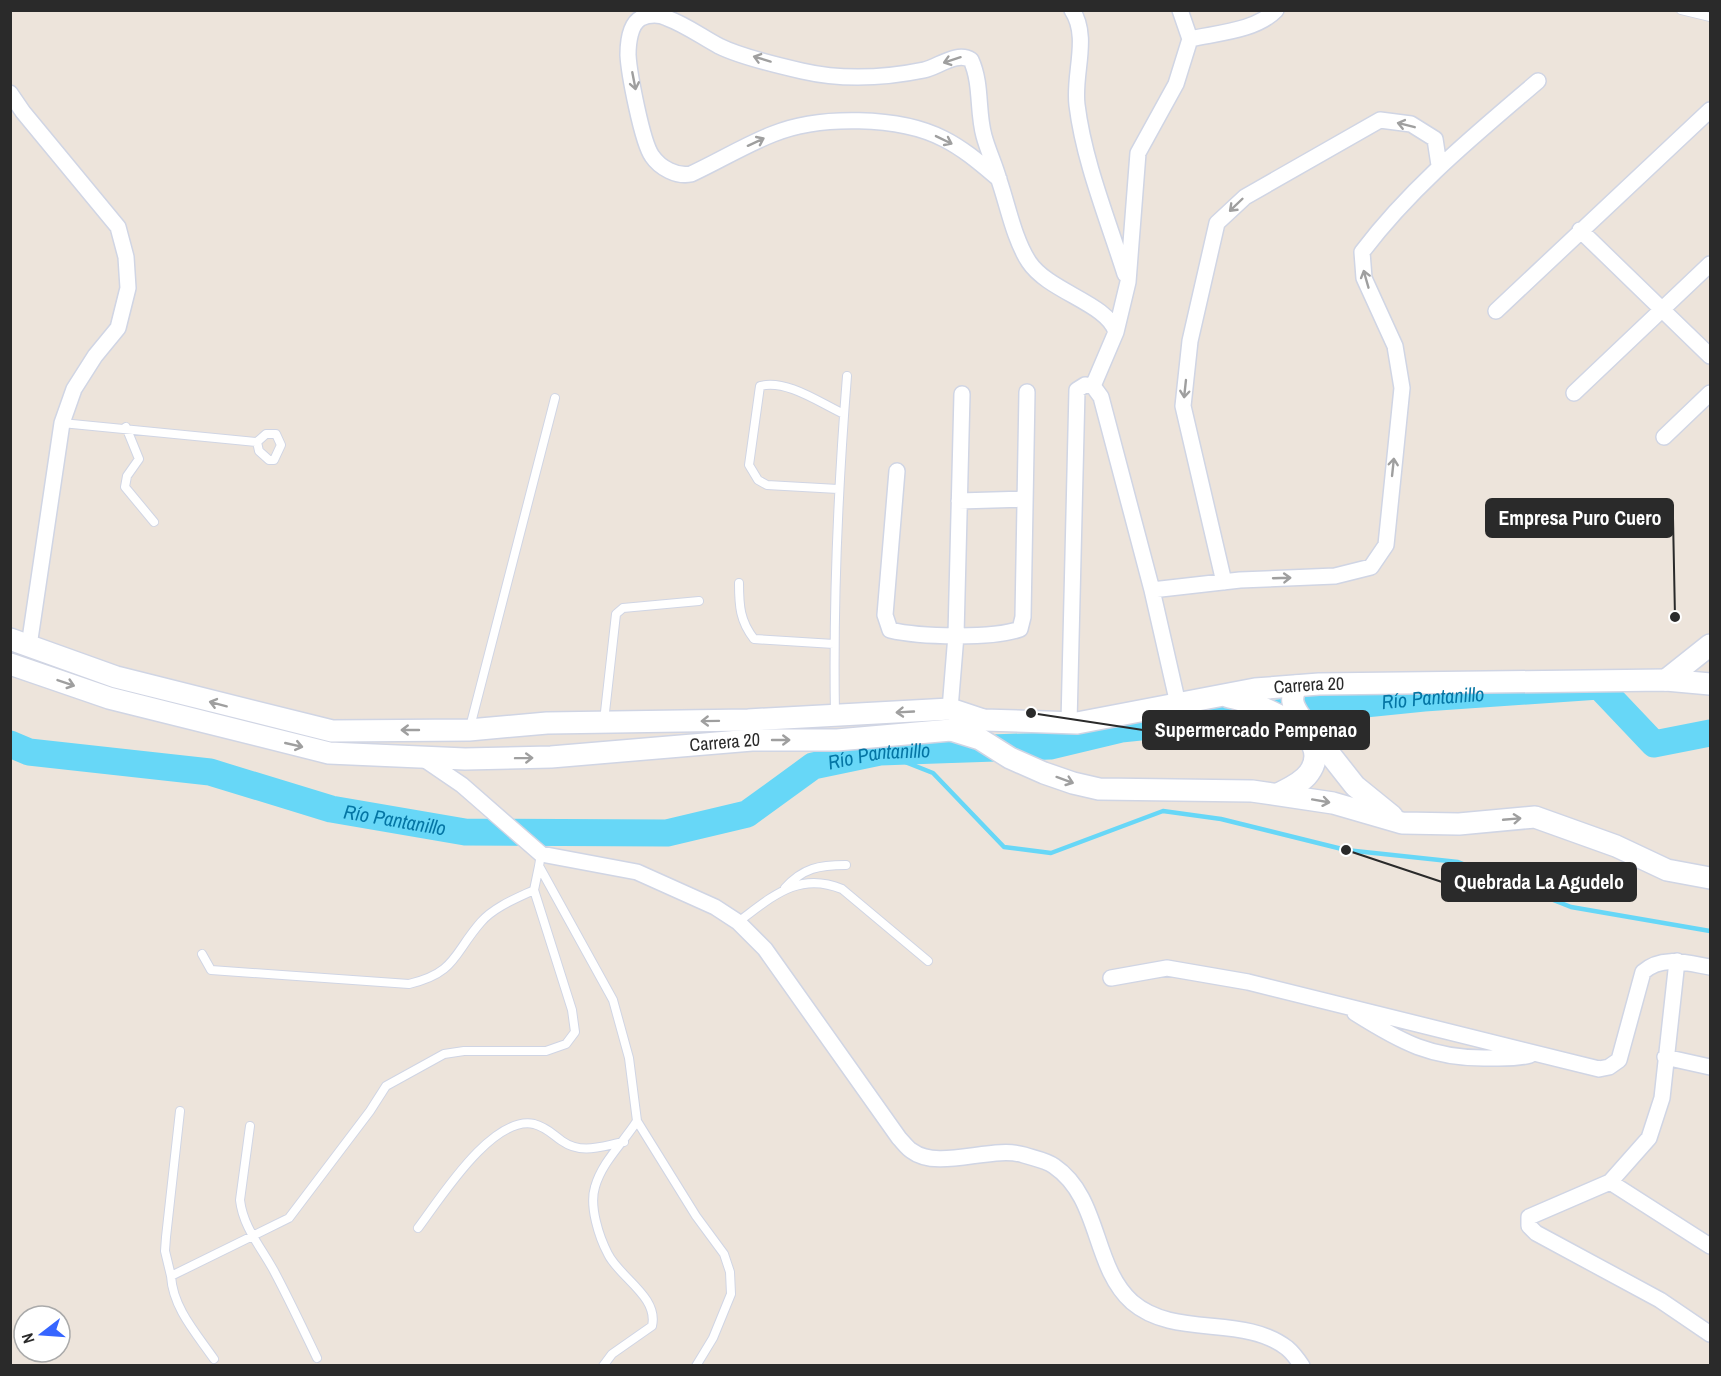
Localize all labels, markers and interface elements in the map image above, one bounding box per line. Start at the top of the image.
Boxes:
one-way arrow [753,53,772,64]
one-way arrow [943,55,962,66]
one-way arrow [629,71,640,90]
one-way arrow [1397,118,1416,130]
one-way arrow [935,135,953,147]
one-way arrow [746,136,764,148]
one-way arrow [1228,198,1243,213]
one-way arrow [1360,270,1371,289]
one-way arrow [1179,379,1190,399]
one-way arrow [1388,458,1399,478]
callout: Empresa Puro Cuero [1486,499,1673,537]
text: Empresa Puro Cuero [1498,504,1662,531]
one-way arrow [1272,573,1292,584]
street label: Carrera 20 [1273,671,1344,700]
one-way arrow [56,678,75,689]
water label: Río Pantanillo [1380,680,1485,715]
one-way arrow [209,697,228,709]
one-way arrow [896,707,916,718]
callout: Supermercado Pempenao [1143,711,1369,749]
one-way arrow [701,715,721,726]
text: Supermercado Pempenao [1155,716,1357,743]
one-way arrow [401,724,421,736]
street label: Carrera 20 [688,727,760,757]
one-way arrow [770,734,790,746]
water label: Río Pantanillo [825,736,930,776]
one-way arrow [284,740,304,751]
one-way arrow [513,752,533,764]
one-way arrow [1055,775,1073,786]
one-way arrow [1310,795,1330,806]
water label: Río Pantanillo [342,797,448,841]
one-way arrow [1502,813,1522,824]
callout: Quebrada La Agudelo [1442,863,1636,901]
text: Quebrada La Agudelo [1454,868,1624,895]
north arrow [12,1304,72,1364]
text: N [16,1331,40,1346]

